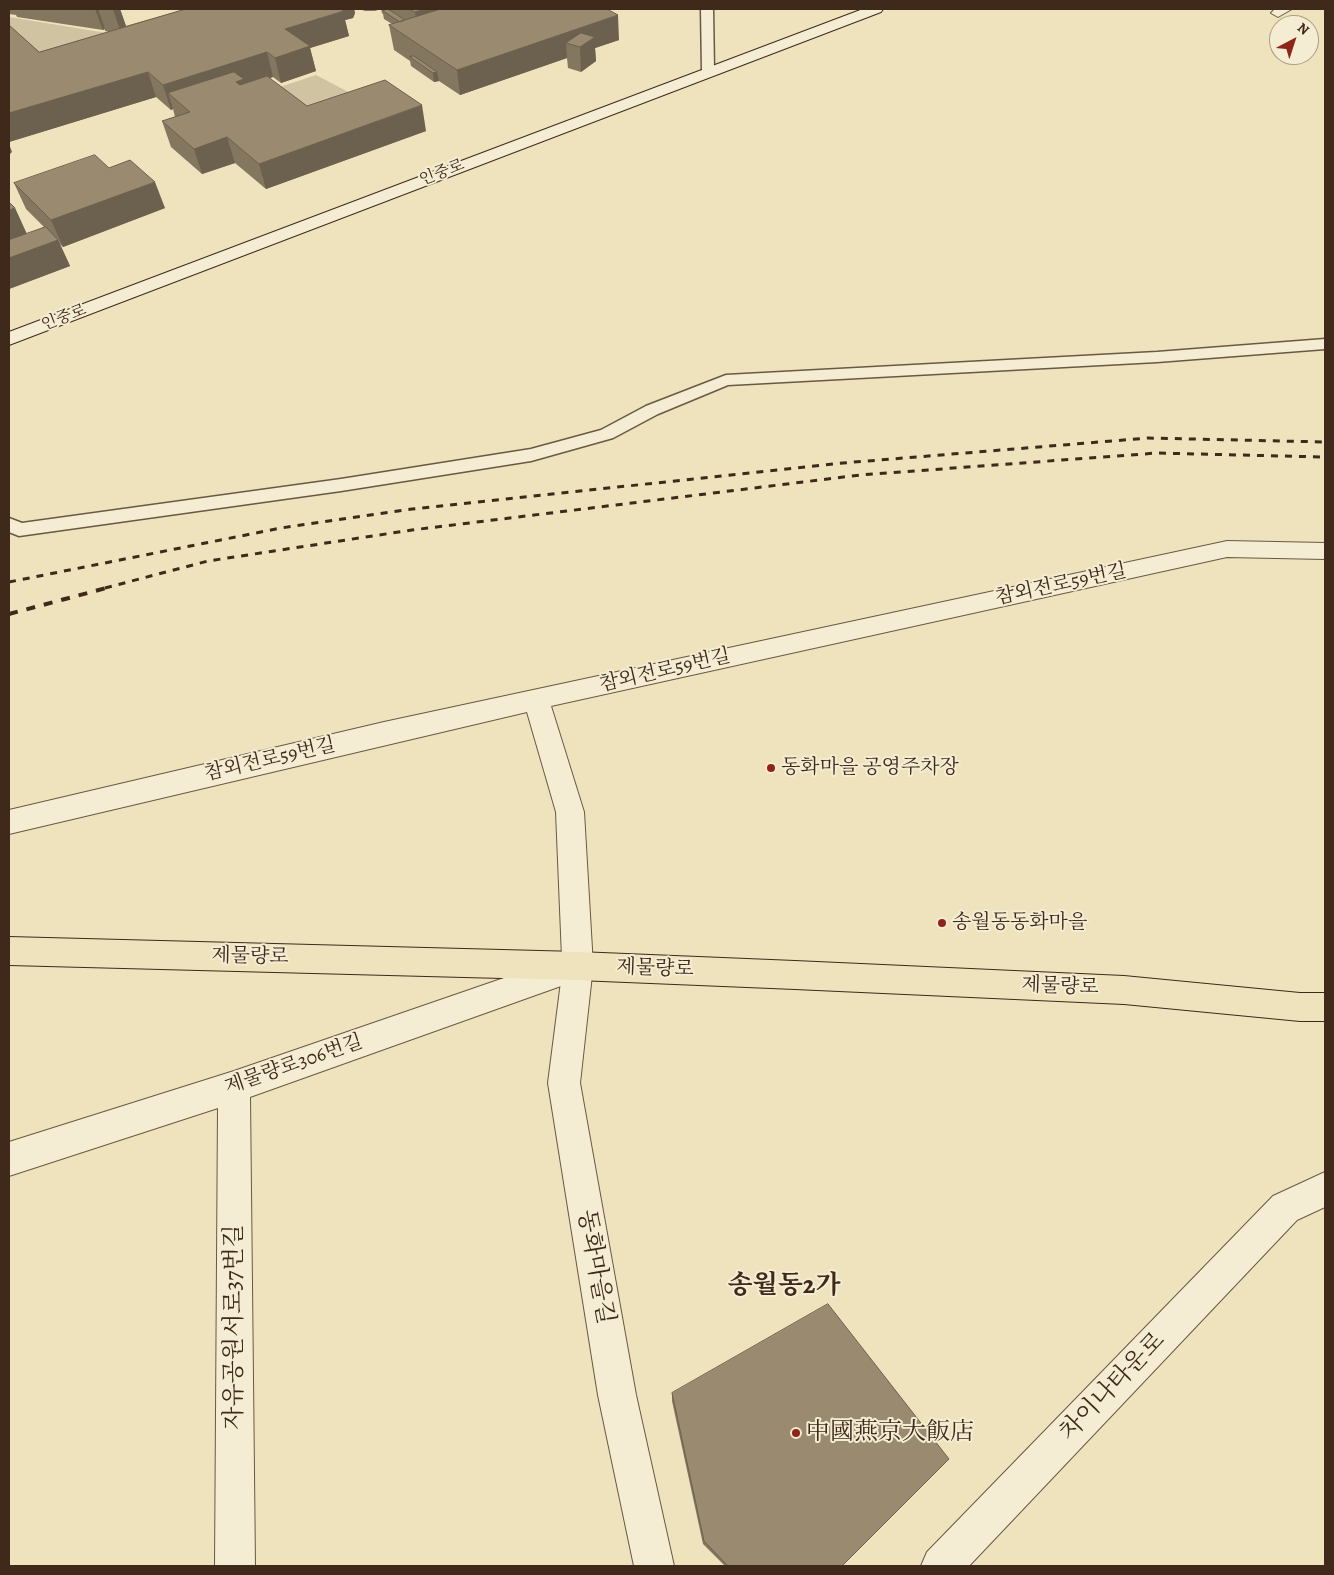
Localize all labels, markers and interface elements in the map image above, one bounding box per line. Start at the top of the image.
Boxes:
north arrow [1269,15,1319,65]
text: N [1293,18,1313,39]
street label: 인중로 [417,156,467,190]
street label: 인중로 [39,301,89,335]
street label: 참외전로59번길 [993,559,1129,611]
street label: 참외전로59번길 [597,644,733,698]
street label: 참외전로59번길 [202,733,338,787]
place label: 동화마을 공영주차장 [781,756,959,780]
marker: 동화마을 공영주차장 [765,762,777,774]
place label: 송월동동화마을 [952,911,1087,935]
marker: 송월동동화마을 [936,917,948,929]
street label: 제물량로 [211,944,289,970]
street label: 제물량로 [616,956,694,982]
street label: 제물량로 [1021,974,1099,1000]
street label: 제물량로306번길 [222,1030,366,1100]
street label: 동화마을길 [571,1207,619,1327]
street label: 자유공원서로37번길 [221,1224,249,1430]
district label: 송월동2가 [727,1271,841,1303]
street label: 차이나타운로 [1054,1327,1172,1447]
place label: 中國燕京大飯店 [806,1419,974,1447]
marker: 中國燕京大飯店 [790,1427,802,1439]

